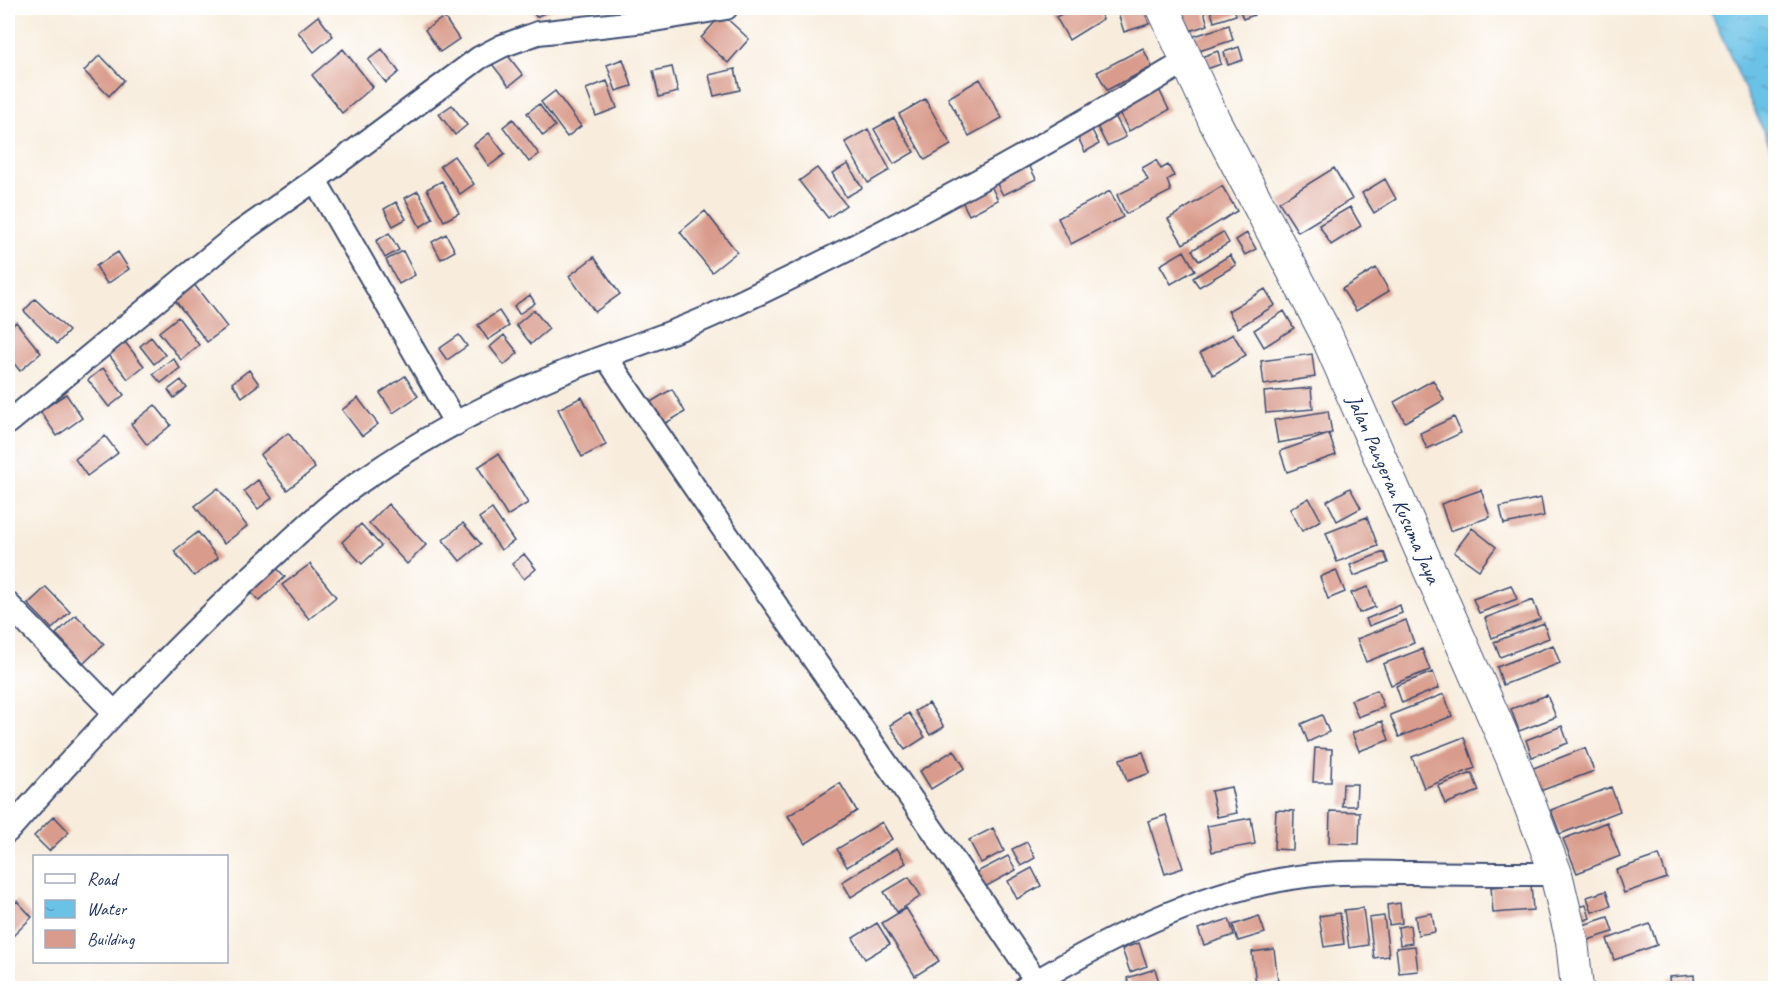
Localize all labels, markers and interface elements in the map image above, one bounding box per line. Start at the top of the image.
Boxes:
street label: Jalan Pangeran Kusuma Jaya [1341,390,1448,589]
legend [33,855,228,963]
text: Road [87,868,120,890]
text: Water [87,898,128,920]
text: Building [87,928,136,950]

